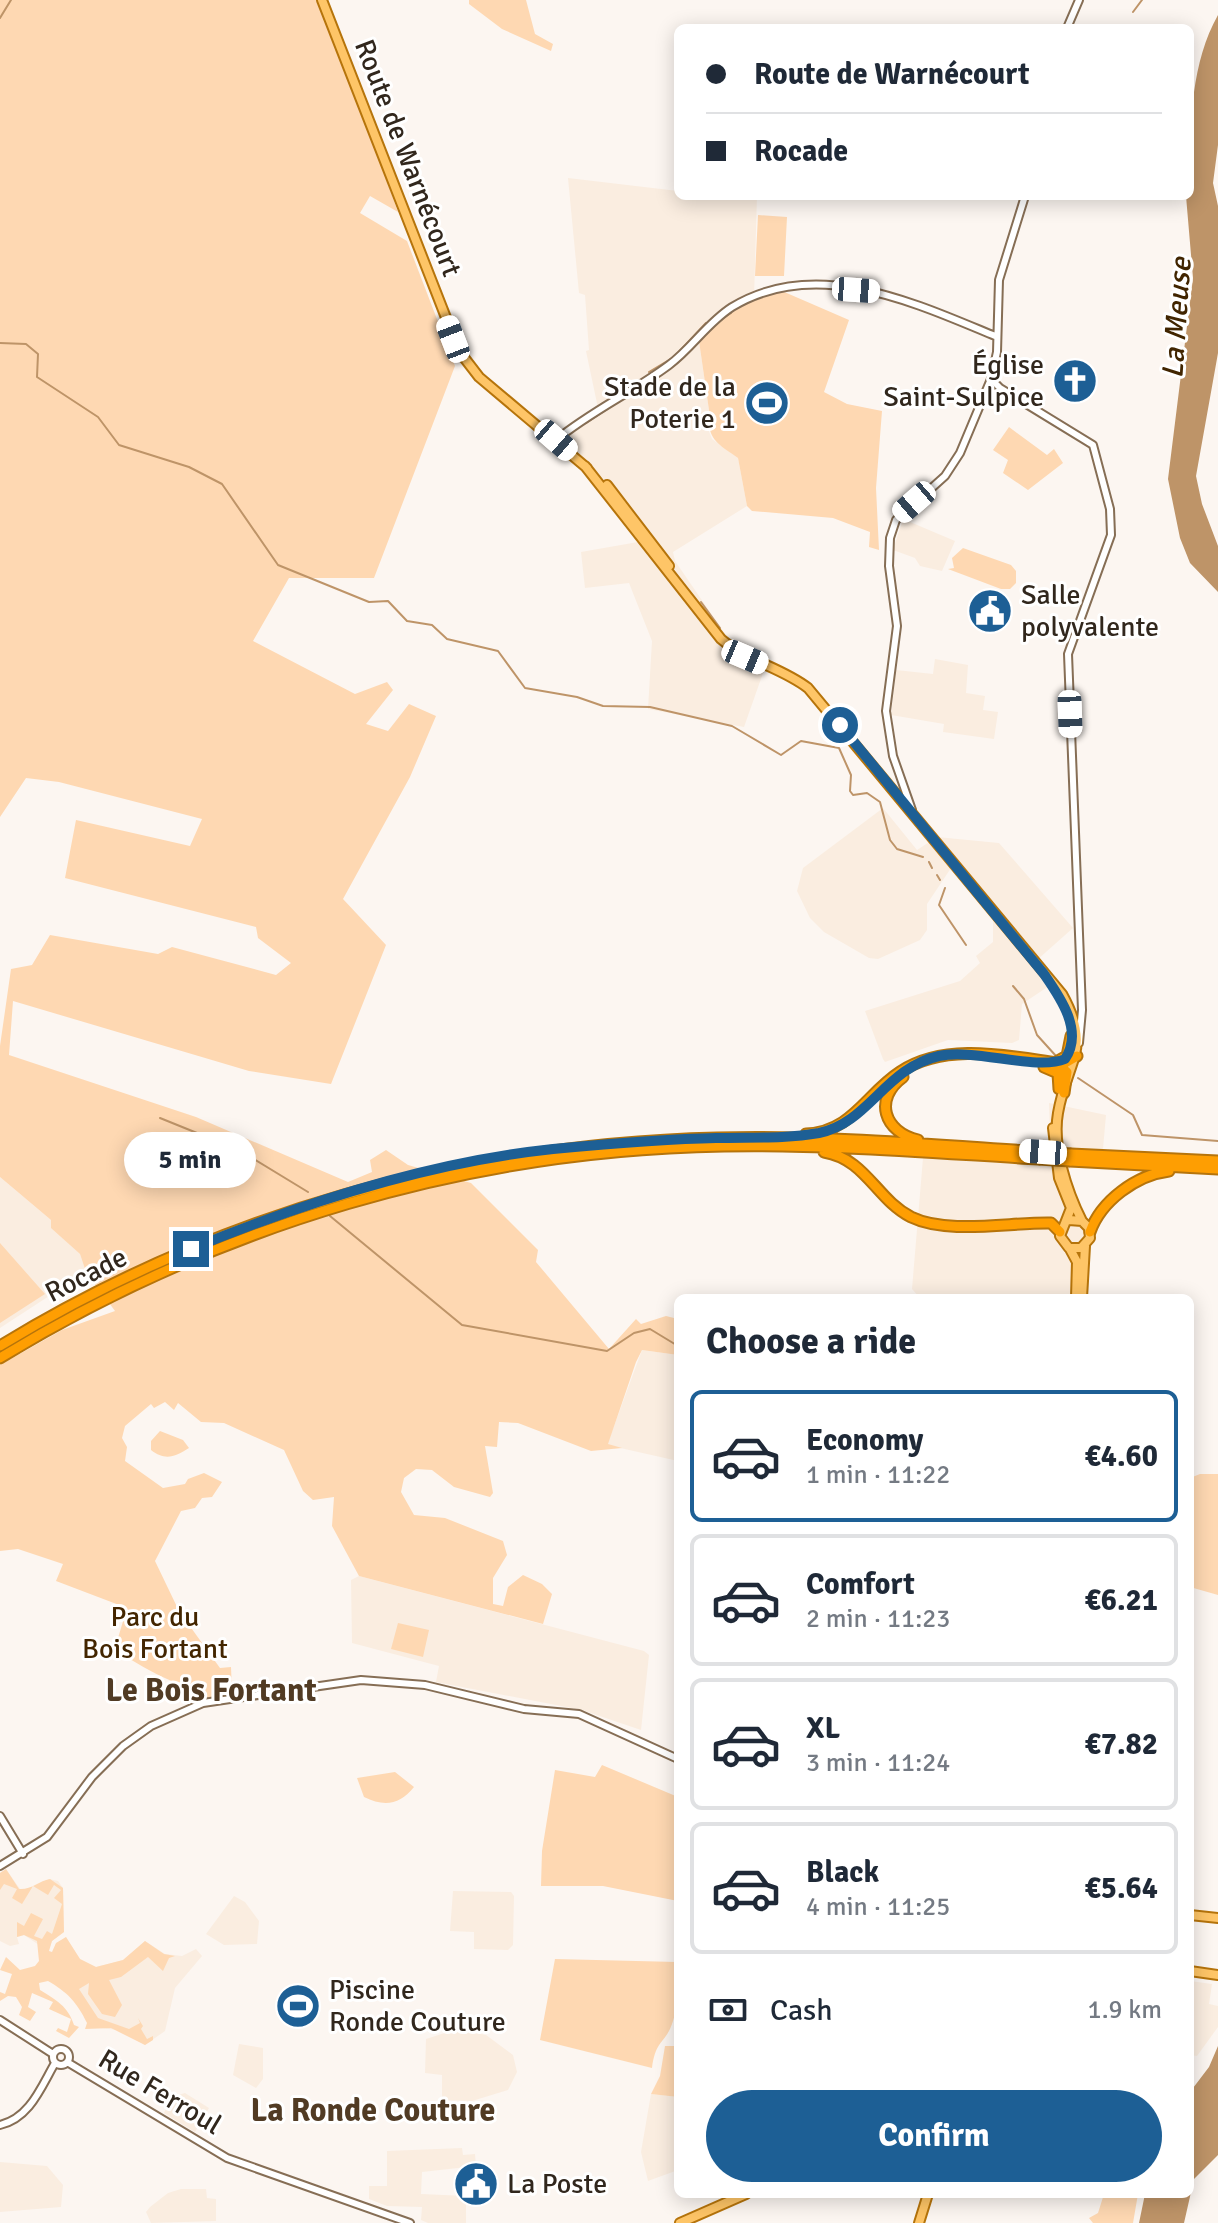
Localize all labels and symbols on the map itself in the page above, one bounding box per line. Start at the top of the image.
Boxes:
street label: Route de Warnécourt [347,35,469,282]
water label: La Meuse [1154,254,1200,380]
car [831,276,881,304]
car [433,312,473,366]
place label: Église Saint-Sulpice [883,348,1044,414]
church icon: Église Saint-Sulpice [1051,357,1099,405]
place label: Stade de la Poterie 1 [604,370,736,436]
sports icon: Stade de la Poterie 1 [743,379,791,427]
car [530,415,582,465]
car [888,477,940,527]
place label: Salle polyvalente [1021,578,1159,644]
public building icon: Salle polyvalente [966,587,1014,635]
car [718,637,772,677]
car [1057,690,1083,738]
route start [822,707,858,743]
callout: 5 min [125,1133,257,1189]
car [1018,1138,1068,1166]
route end [173,1231,209,1267]
street label: Rocade [39,1240,133,1310]
park label: Parc du Bois Fortant [82,1600,228,1666]
district label: Le Bois Fortant [105,1671,317,1710]
place label: Piscine Ronde Couture [329,1973,506,2039]
sports icon: Piscine Ronde Couture [274,1982,322,2030]
street label: Rue Ferroul [92,2042,228,2142]
district label: La Ronde Couture [251,2091,496,2130]
public building icon: La Poste [452,2160,500,2208]
place label: La Poste [507,2167,607,2201]

